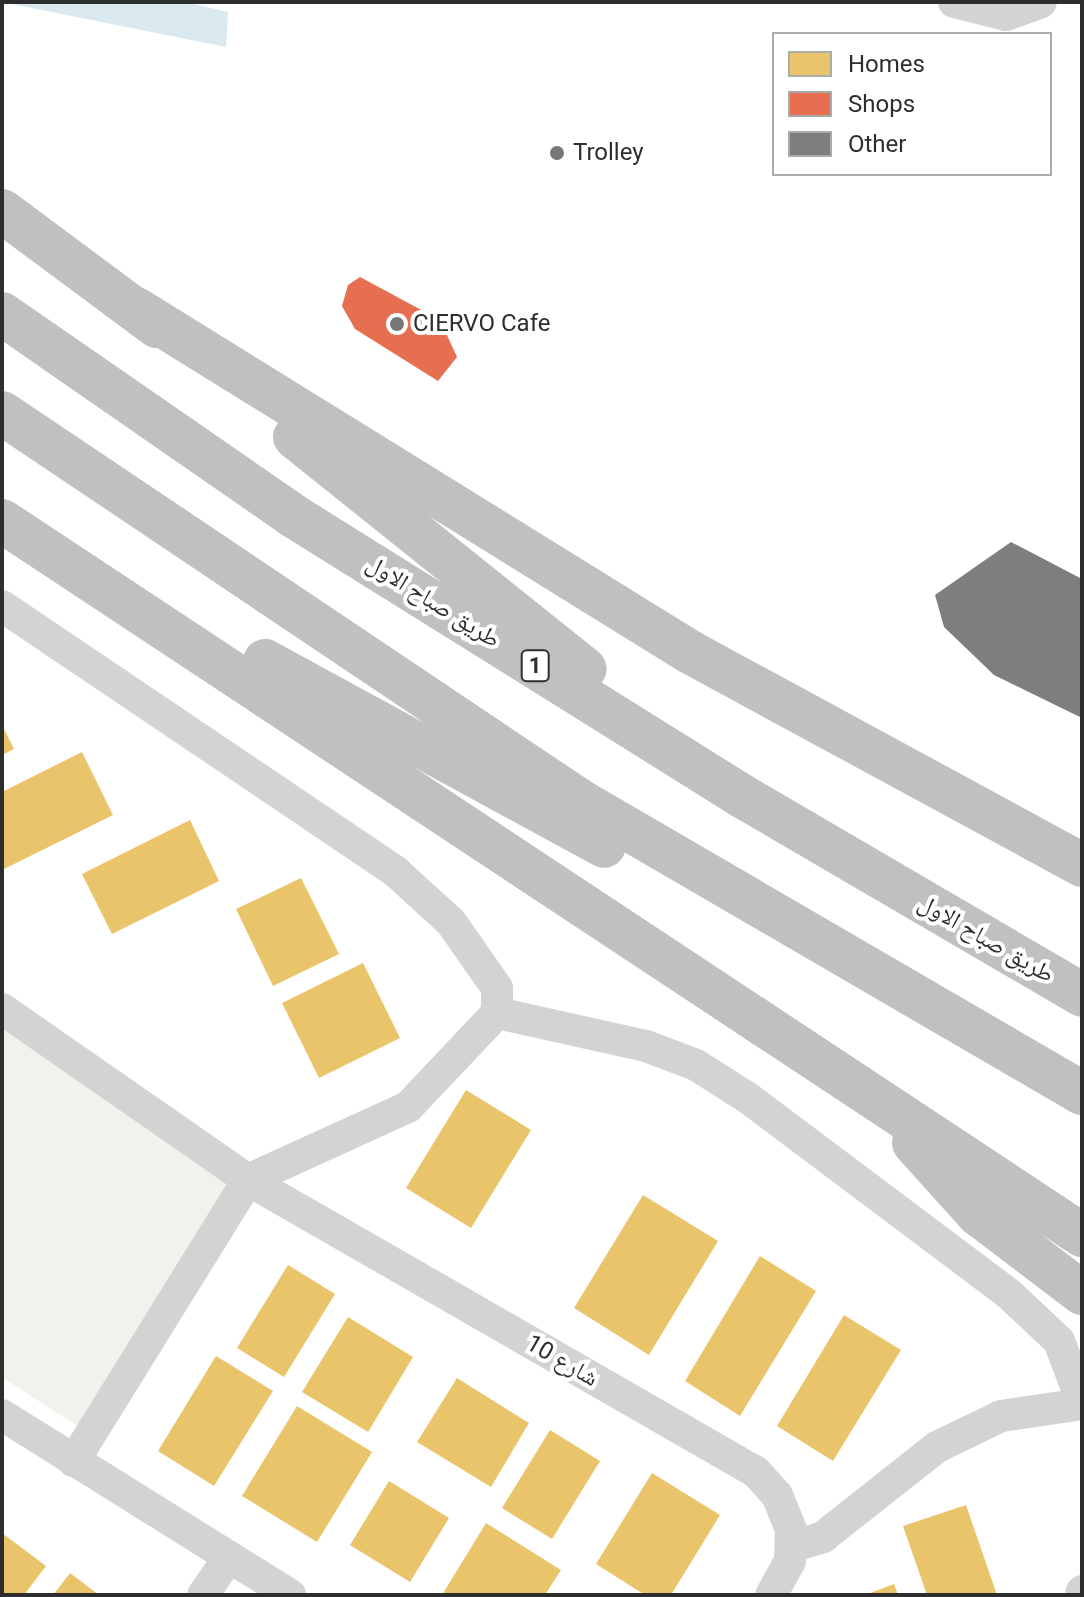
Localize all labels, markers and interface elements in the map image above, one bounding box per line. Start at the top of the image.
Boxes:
legend [772,32,1052,176]
text: Homes [848,50,925,78]
text: Shops [848,90,915,118]
text: Other [848,130,906,158]
place label: Trolley [573,139,644,167]
marker: Trolley [548,144,566,162]
place label: CIERVO Cafe [413,310,550,338]
marker: CIERVO Cafe [388,315,406,333]
street label: طريق صباح الاول [361,550,505,654]
road number: 1 [519,648,551,684]
street label: طريق صباح الاول [913,889,1059,989]
street label: شارع 10 [521,1329,603,1393]

